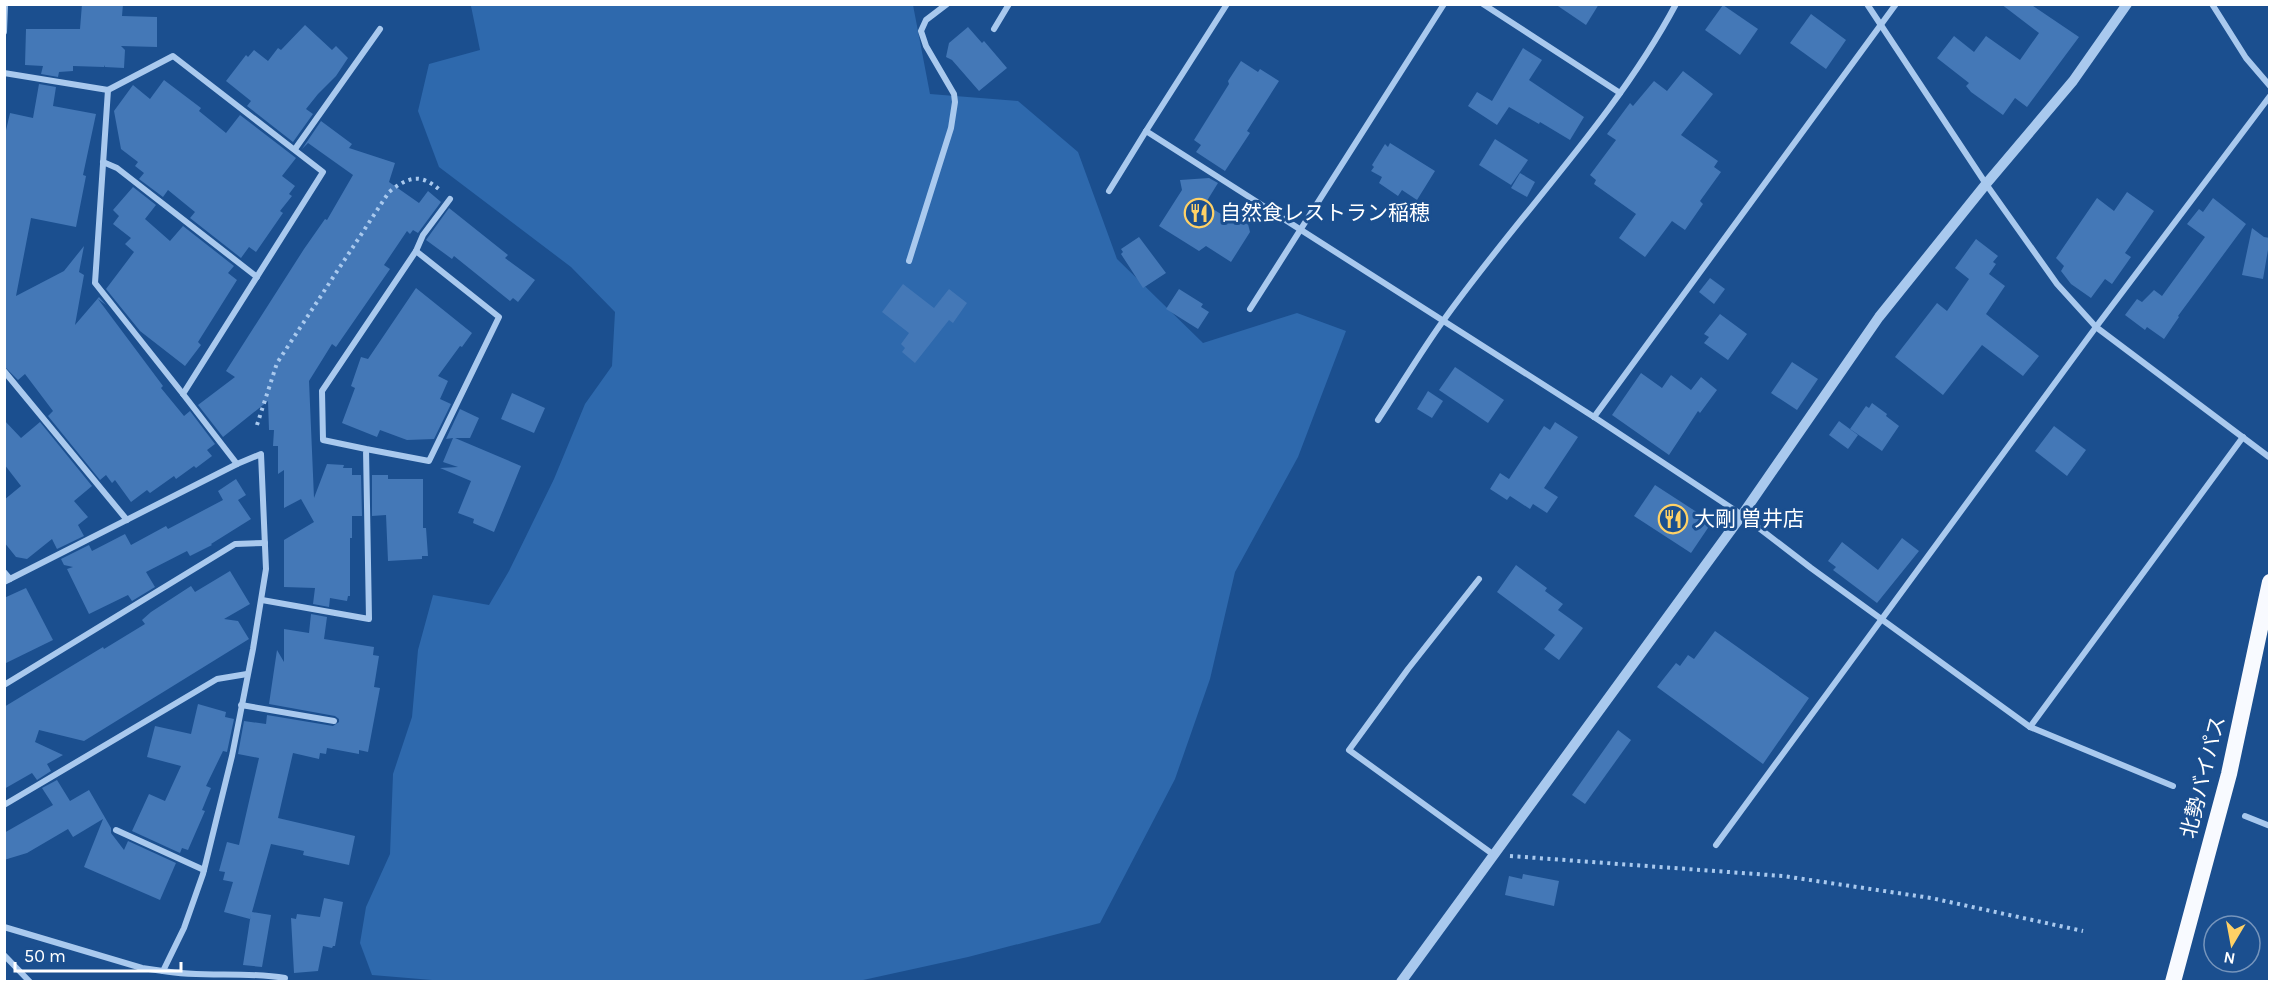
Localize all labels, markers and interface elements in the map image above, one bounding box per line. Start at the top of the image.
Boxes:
restaurant icon: 自然食レストラン稲穂 [1183,197,1215,229]
place label: 自然食レストラン稲穂 [1220,201,1430,225]
restaurant icon: 大剛 曽井店 [1657,503,1689,535]
place label: 大剛 曽井店 [1694,507,1804,531]
street label: 北勢バイパス [2176,713,2230,841]
north arrow [2202,914,2262,974]
scale bar [15,935,182,973]
text: 50 m [24,945,66,967]
text: N [2222,948,2237,969]

